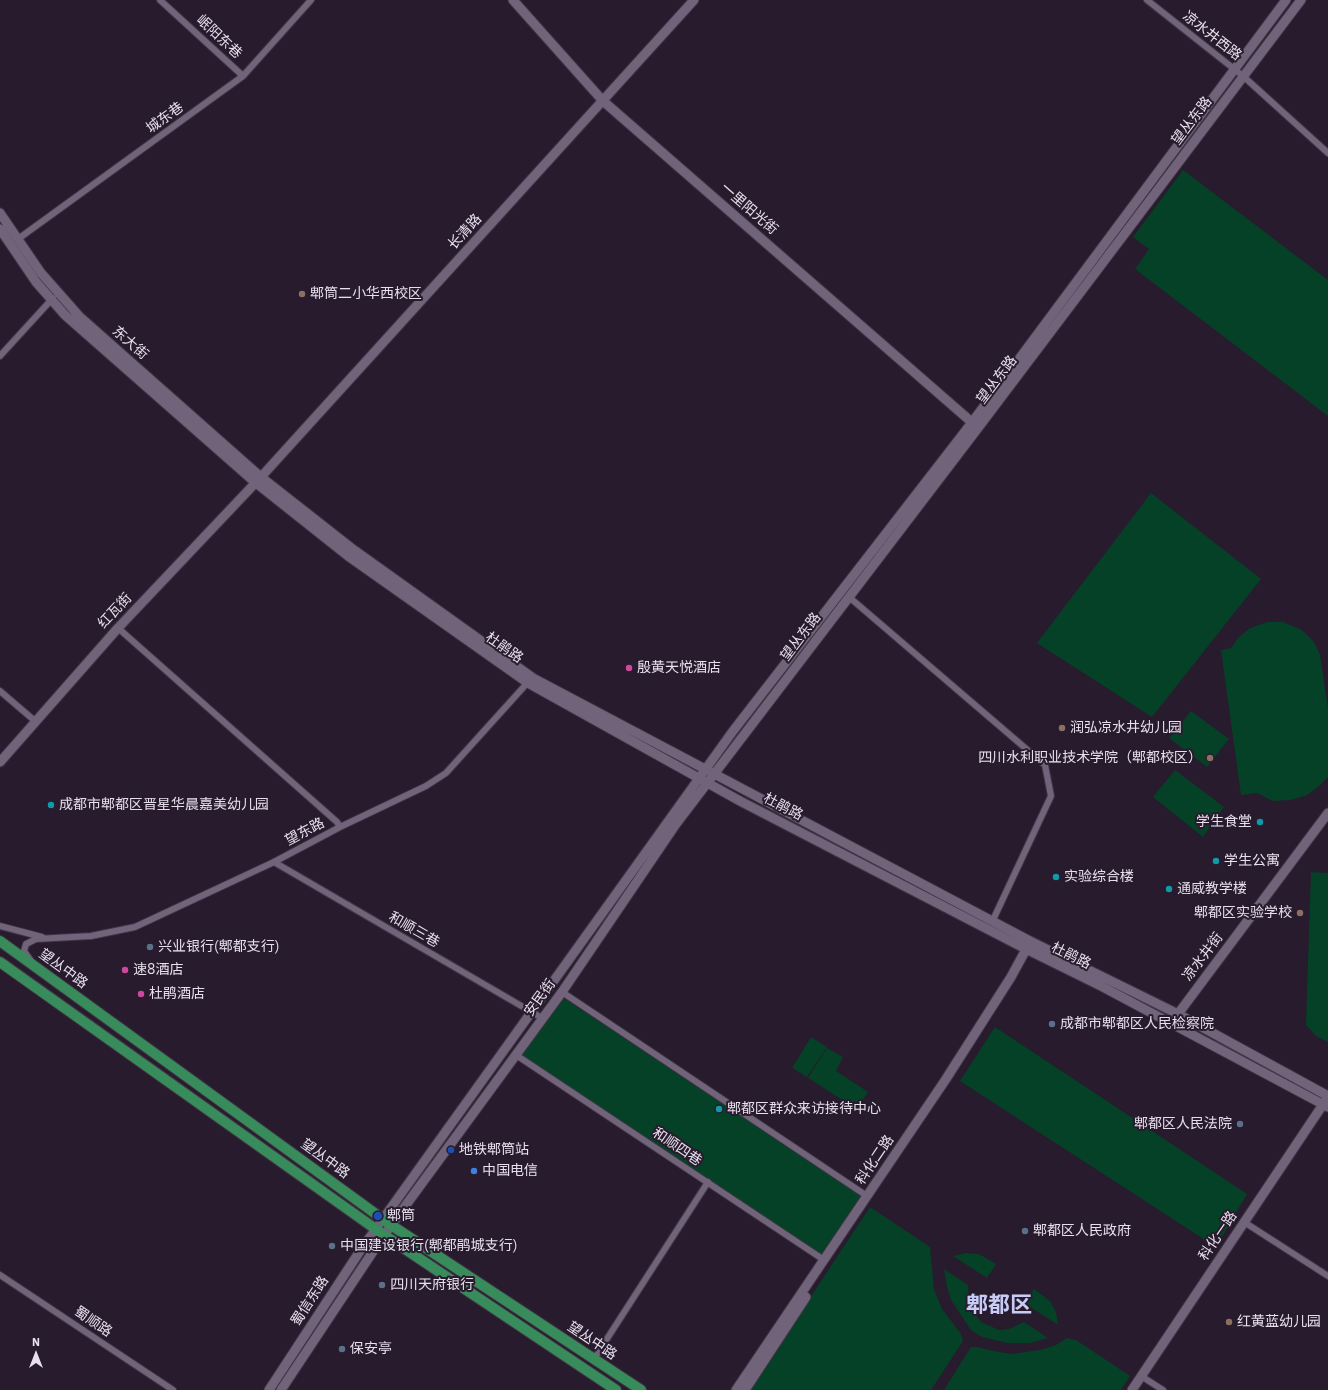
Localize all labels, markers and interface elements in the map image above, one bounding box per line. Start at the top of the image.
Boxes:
street label: 凉水井西路 [1179,8,1245,64]
street label: 岷阳东巷 [193,12,245,62]
street label: 望丛东路 [1168,94,1216,148]
street label: 城东巷 [143,99,187,137]
street label: 一里阳光街 [717,180,781,238]
street label: 长清路 [445,211,485,253]
place label: 郫筒二小华西校区 [310,286,422,302]
marker: 郫筒二小华西校区 [297,289,307,299]
street label: 东大街 [109,323,151,363]
street label: 望丛东路 [973,353,1021,407]
street label: 红瓦街 [95,590,135,632]
street label: 望丛东路 [777,610,825,664]
street label: 杜鹃路 [482,629,526,667]
place label: 殷黄天悦酒店 [637,660,721,676]
marker: 殷黄天悦酒店 [624,663,634,673]
place label: 润弘凉水井幼儿园 [1070,720,1182,736]
marker: 润弘凉水井幼儿园 [1057,723,1067,733]
place label: 四川水利职业技术学院（郫都校区） [978,750,1202,766]
marker: 四川水利职业技术学院（郫都校区） [1205,753,1215,763]
street label: 杜鹃路 [760,790,806,824]
place label: 成都市郫都区晋星华晨嘉美幼儿园 [59,797,269,813]
marker: 成都市郫都区晋星华晨嘉美幼儿园 [46,800,56,810]
place label: 学生食堂 [1196,814,1252,830]
street label: 望东路 [283,815,327,849]
marker: 学生食堂 [1255,817,1265,827]
place label: 学生公寓 [1224,853,1280,869]
marker: 学生公寓 [1211,856,1221,866]
place label: 实验综合楼 [1064,869,1134,885]
marker: 实验综合楼 [1051,872,1061,882]
place label: 通威教学楼 [1177,881,1247,897]
marker: 通威教学楼 [1164,884,1174,894]
place label: 郫都区实验学校 [1194,905,1292,921]
marker: 郫都区实验学校 [1295,908,1305,918]
street label: 和顺三巷 [386,909,442,951]
street label: 凉水井街 [1179,930,1227,984]
place label: 兴业银行(郫都支行) [158,939,279,955]
street label: 杜鹃路 [1048,939,1094,973]
marker: 兴业银行(郫都支行) [145,942,155,952]
street label: 望丛中路 [35,946,91,992]
place label: 速8酒店 [133,962,183,978]
marker: 速8酒店 [120,965,130,975]
street label: 安民街 [521,976,559,1020]
place label: 杜鹃酒店 [149,986,205,1002]
marker: 杜鹃酒店 [136,989,146,999]
place label: 成都市郫都区人民检察院 [1060,1016,1214,1032]
marker: 成都市郫都区人民检察院 [1047,1019,1057,1029]
place label: 郫都区群众来访接待中心 [727,1101,881,1117]
marker: 郫都区群众来访接待中心 [714,1104,724,1114]
place label: 郫都区人民法院 [1134,1116,1232,1132]
marker: 郫都区人民法院 [1235,1119,1245,1129]
street label: 和顺四巷 [649,1124,705,1170]
street label: 科化二路 [852,1132,898,1188]
street label: 望丛中路 [297,1136,353,1182]
place label: 地铁郫筒站 [459,1142,529,1158]
marker: 地铁郫筒站 [446,1145,456,1155]
place label: 中国电信 [482,1163,538,1179]
marker: 中国电信 [469,1166,479,1176]
place label: 郫筒 [387,1208,415,1224]
street label: 科化一路 [1195,1208,1241,1264]
marker: 郫筒 [372,1210,384,1222]
place label: 郫都区人民政府 [1033,1223,1131,1239]
marker: 郫都区人民政府 [1020,1226,1030,1236]
place label: 中国建设银行(郫都鹃城支行) [340,1238,517,1254]
marker: 中国建设银行(郫都鹃城支行) [327,1241,337,1251]
street label: 蜀信东路 [288,1273,332,1329]
place label: 四川天府银行 [390,1277,474,1293]
marker: 四川天府银行 [377,1280,387,1290]
district label: 郫都区 [966,1293,1032,1319]
street label: 蜀顺路 [71,1303,115,1341]
place label: 红黄蓝幼儿园 [1237,1314,1321,1330]
marker: 红黄蓝幼儿园 [1224,1317,1234,1327]
street label: 望丛中路 [564,1318,620,1364]
north arrow [16,1334,56,1374]
text: N [32,1335,40,1349]
place label: 保安亭 [350,1341,392,1357]
marker: 保安亭 [337,1344,347,1354]

